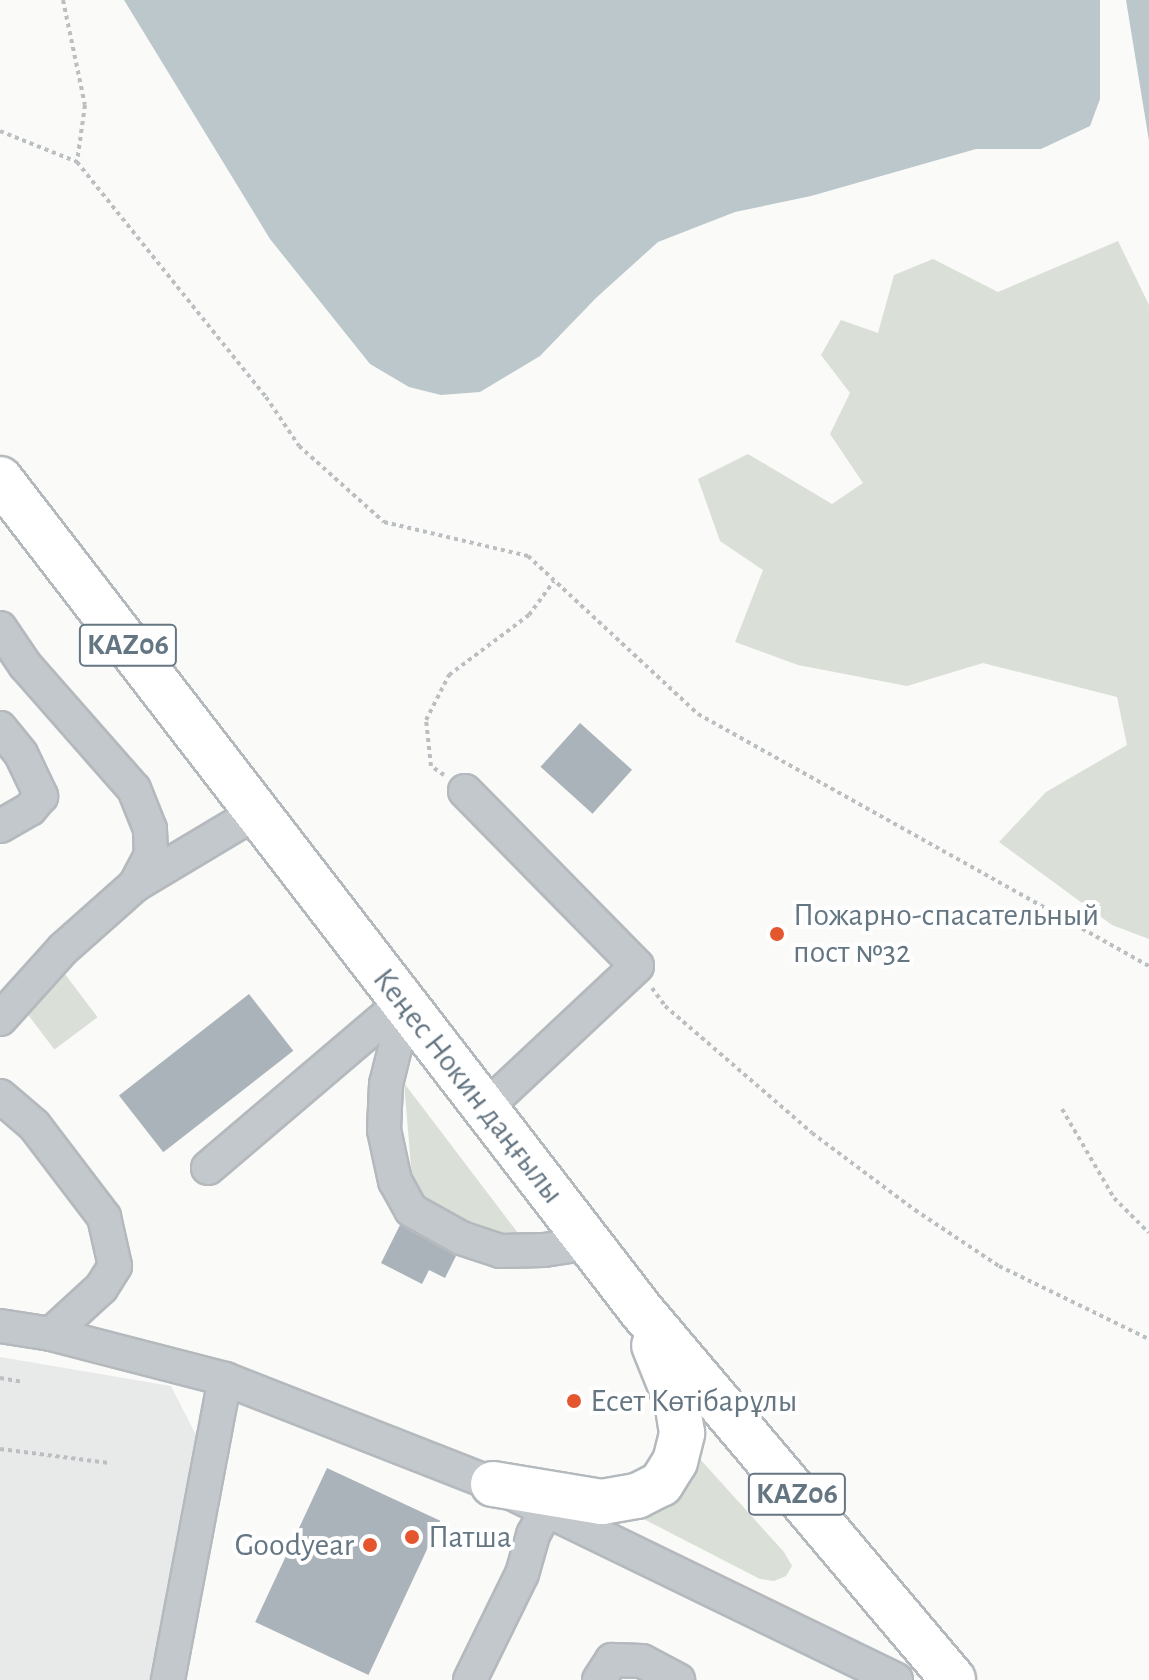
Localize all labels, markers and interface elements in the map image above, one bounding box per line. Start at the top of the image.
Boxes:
road number: KАZ06 [78,619,178,671]
place label: Пожарно-спасательный пост №32 [793,897,1099,972]
marker: Пожарно-спасательный пост №32 [768,925,786,943]
street label: Кеңес Нокин даңғылы [364,961,572,1211]
place label: Есет Көтібарұлы [590,1382,797,1420]
marker: Есет Көтібарұлы [565,1392,583,1410]
road number: KАZ06 [747,1468,847,1520]
place label: Патша [428,1518,512,1556]
place label: Goodyear [235,1526,354,1564]
marker: Патша [403,1528,421,1546]
marker: Goodyear [361,1536,379,1554]

